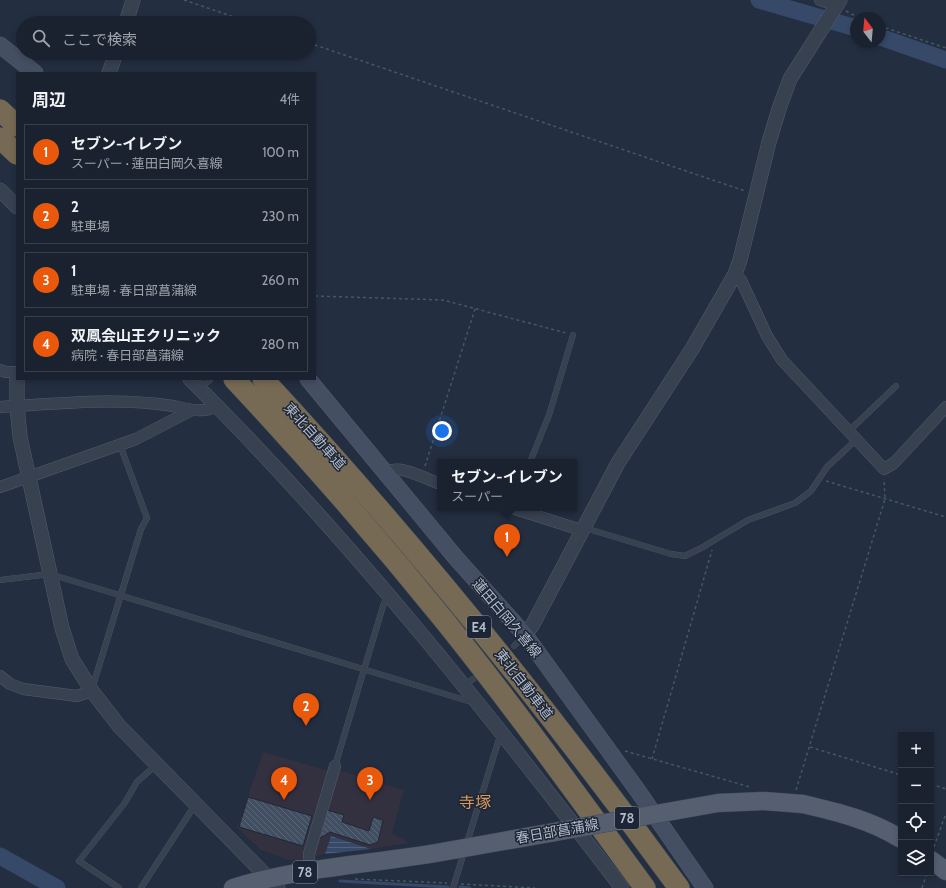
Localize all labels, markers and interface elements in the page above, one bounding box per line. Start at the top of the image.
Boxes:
north arrow [850,12,886,48]
search box [16,16,316,60]
icon: search [30,27,52,49]
text: ここで検索 [62,31,137,49]
text: 周辺 [32,90,66,110]
text: 4件 [279,91,300,107]
text: セブン-イレブン [71,135,182,153]
text: 1 [44,144,48,160]
text: 100 m [262,144,299,160]
text: スーパー · 蓮田白岡久喜線 [71,155,223,171]
text: 2 [71,198,79,216]
text: 2 [43,208,49,224]
text: 230 m [262,208,299,224]
text: 駐車場 [71,218,110,234]
text: 1 [71,262,77,280]
text: 3 [42,272,50,288]
text: 260 m [261,272,299,288]
text: 駐車場 · 春日部菖蒲線 [71,282,197,298]
text: 双鳳会山王クリニック [71,327,221,345]
text: 4 [42,336,50,352]
text: 280 m [261,336,299,352]
text: 病院 · 春日部菖蒲線 [71,347,184,363]
street label: 東北自動車道 [280,399,350,473]
your location [432,421,452,441]
popup [437,459,577,511]
text: セブン-イレブン [451,468,563,486]
text: スーパー [451,488,503,504]
pin: 1 [494,524,520,557]
street label: 蓮田白岡久喜線 [469,575,545,661]
road number: E4 [467,616,491,638]
street label: 東北自動車道 [491,645,557,723]
pin: 2 [293,693,319,726]
map controls [898,732,934,876]
button: + [898,732,934,768]
pin: 4 [271,767,297,800]
pin: 3 [357,767,383,800]
button: − [898,768,934,804]
district label: 寺塚 [459,793,491,812]
button: locate [898,804,934,840]
road number: 78 [615,807,639,829]
street label: 春日部菖蒲線 [514,815,600,847]
button: layers [898,840,934,876]
road number: 78 [293,861,317,883]

